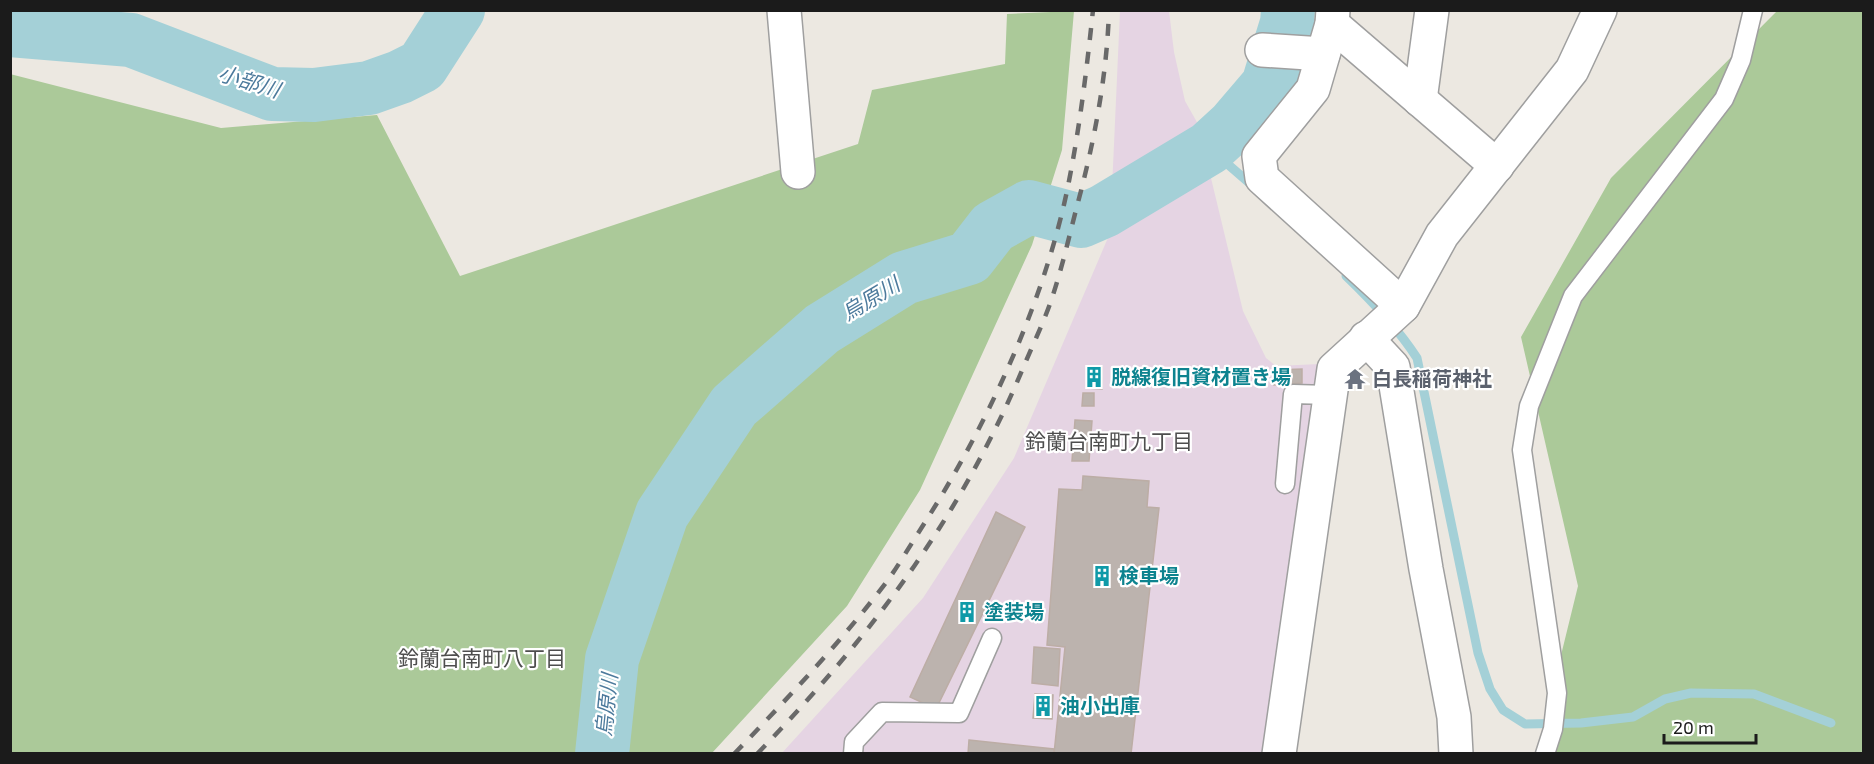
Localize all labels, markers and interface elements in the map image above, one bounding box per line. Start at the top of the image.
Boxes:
water label: 小部川 [216,59,285,102]
water label: 烏原川 [837,270,905,325]
place label: 脱線復旧資材置き場 [1111,364,1291,388]
building icon: 脱線復旧資材置き場 [1082,365,1106,389]
place label: 白長稲荷神社 [1372,366,1492,390]
temple icon: 白長稲荷神社 [1343,367,1367,391]
district label: 鈴蘭台南町九丁目 [1025,428,1193,453]
place label: 検車場 [1119,563,1179,587]
building icon: 検車場 [1090,564,1114,588]
place label: 塗装場 [984,599,1044,623]
building icon: 塗装場 [955,600,979,624]
district label: 鈴蘭台南町八丁目 [398,645,566,670]
water label: 烏原川 [590,670,621,737]
place label: 油小出庫 [1060,693,1140,717]
building icon: 油小出庫 [1031,694,1055,718]
scale bar [1664,707,1756,745]
text: 20 m [1673,716,1714,738]

